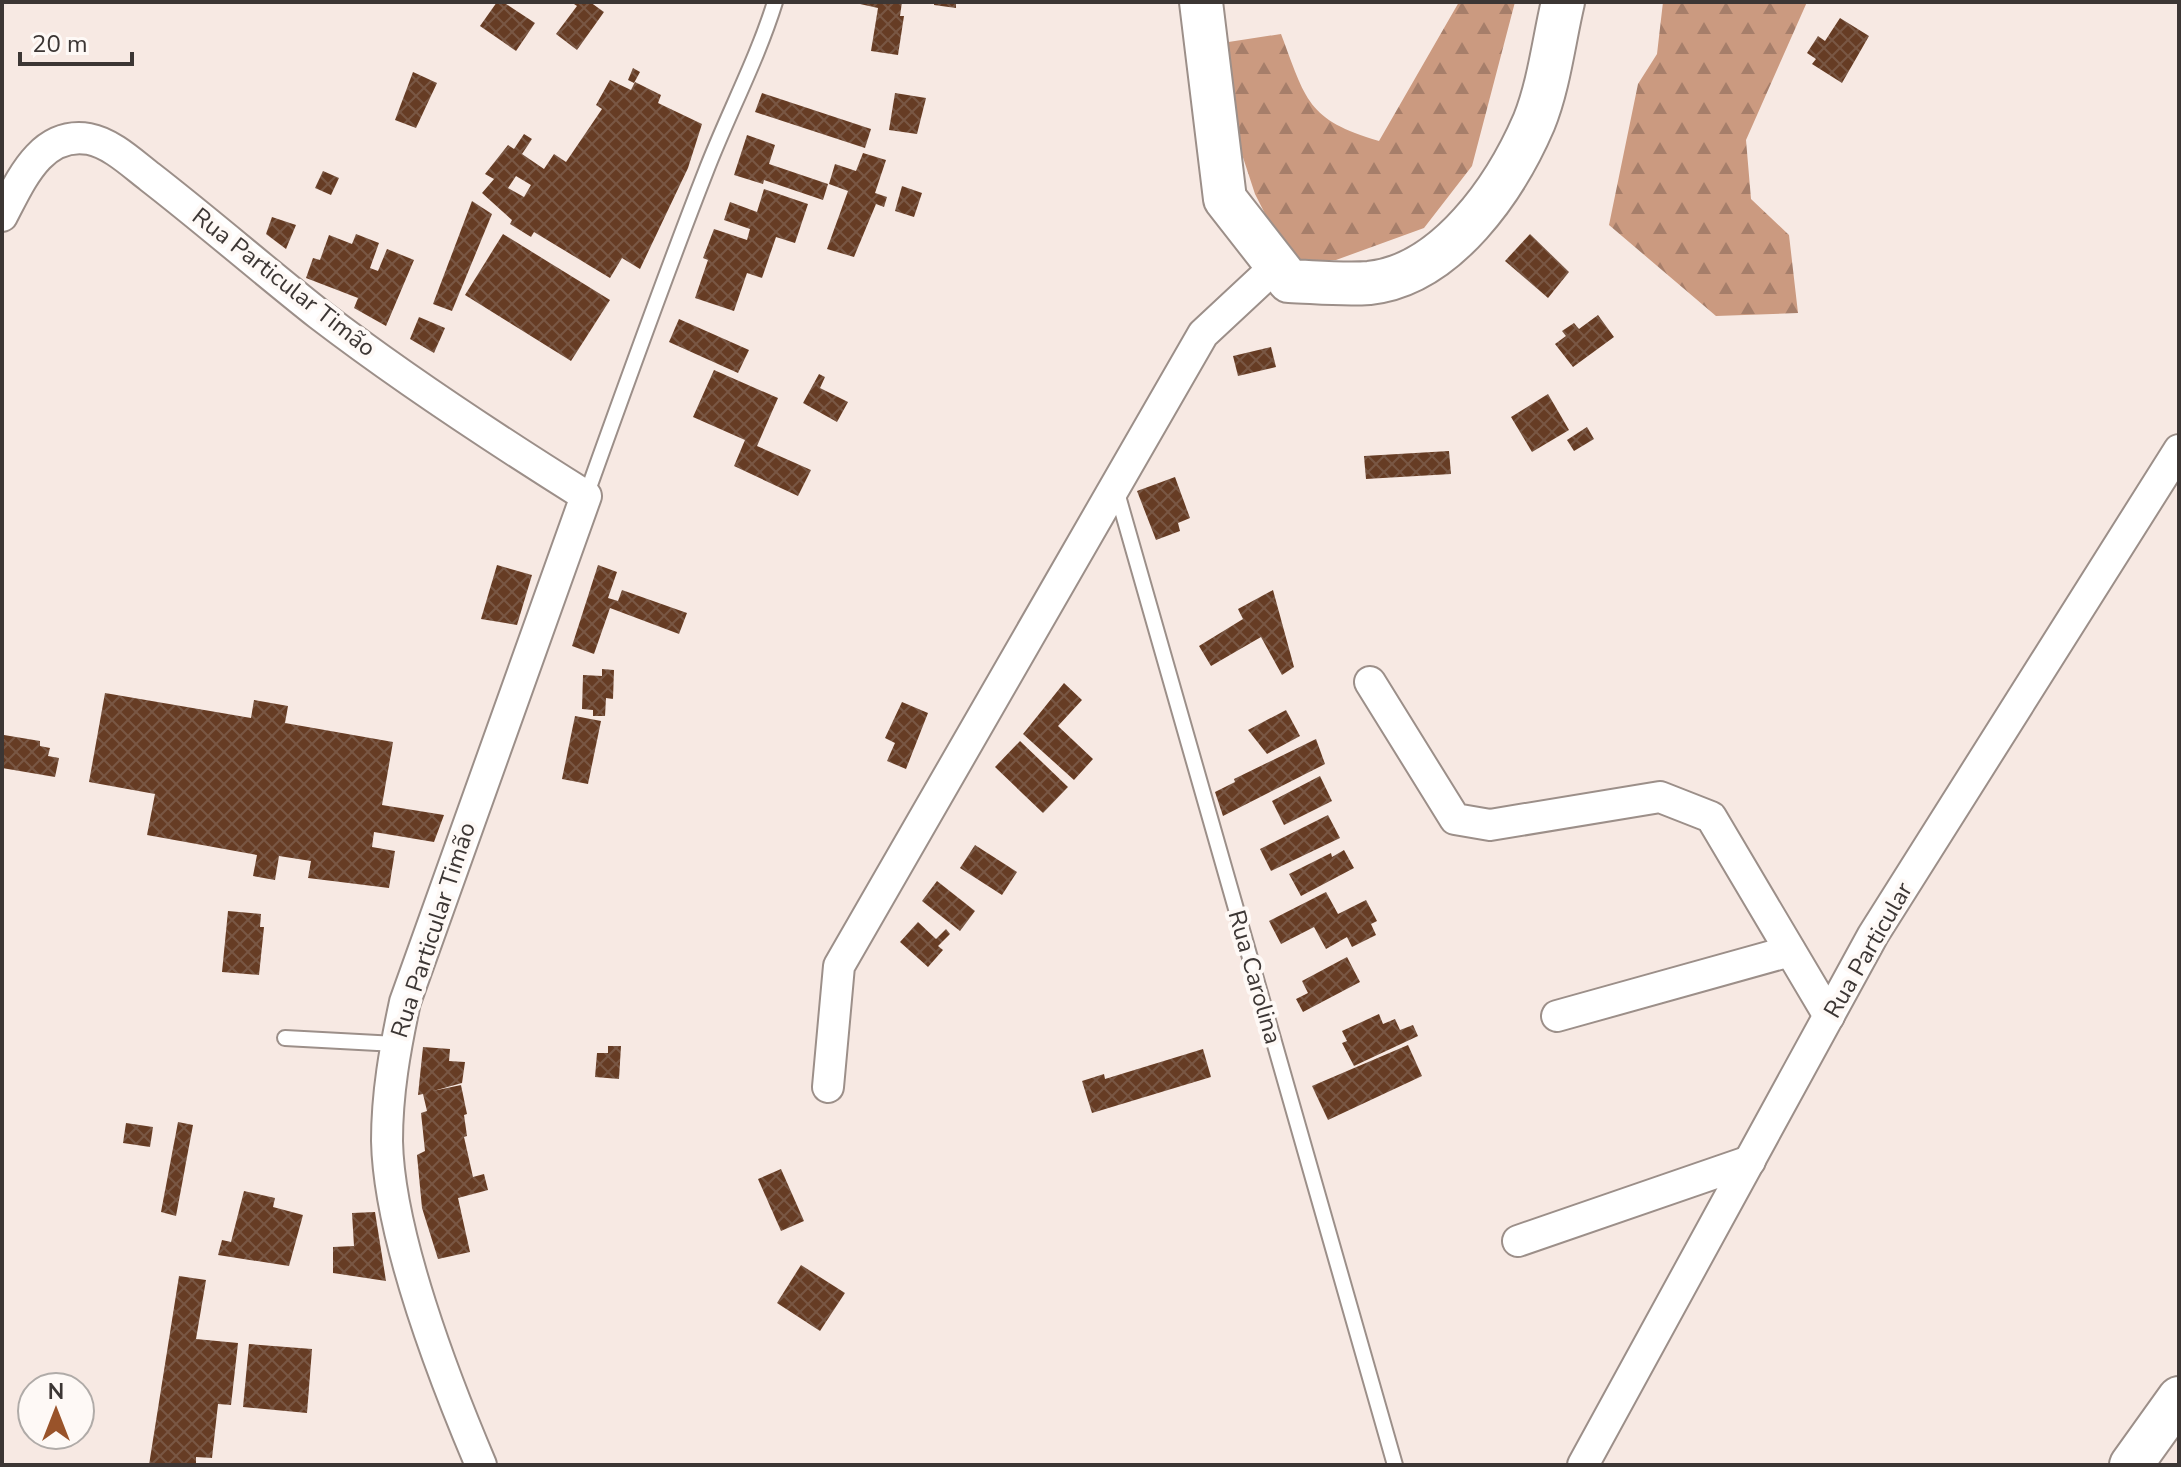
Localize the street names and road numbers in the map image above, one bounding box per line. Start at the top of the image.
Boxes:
street label: Rua Particular Timão [186,200,382,364]
street label: Rua Particular Timão [383,818,483,1042]
street label: Rua Particular [1816,876,1920,1024]
street label: Rua Carolina [1221,906,1289,1048]

